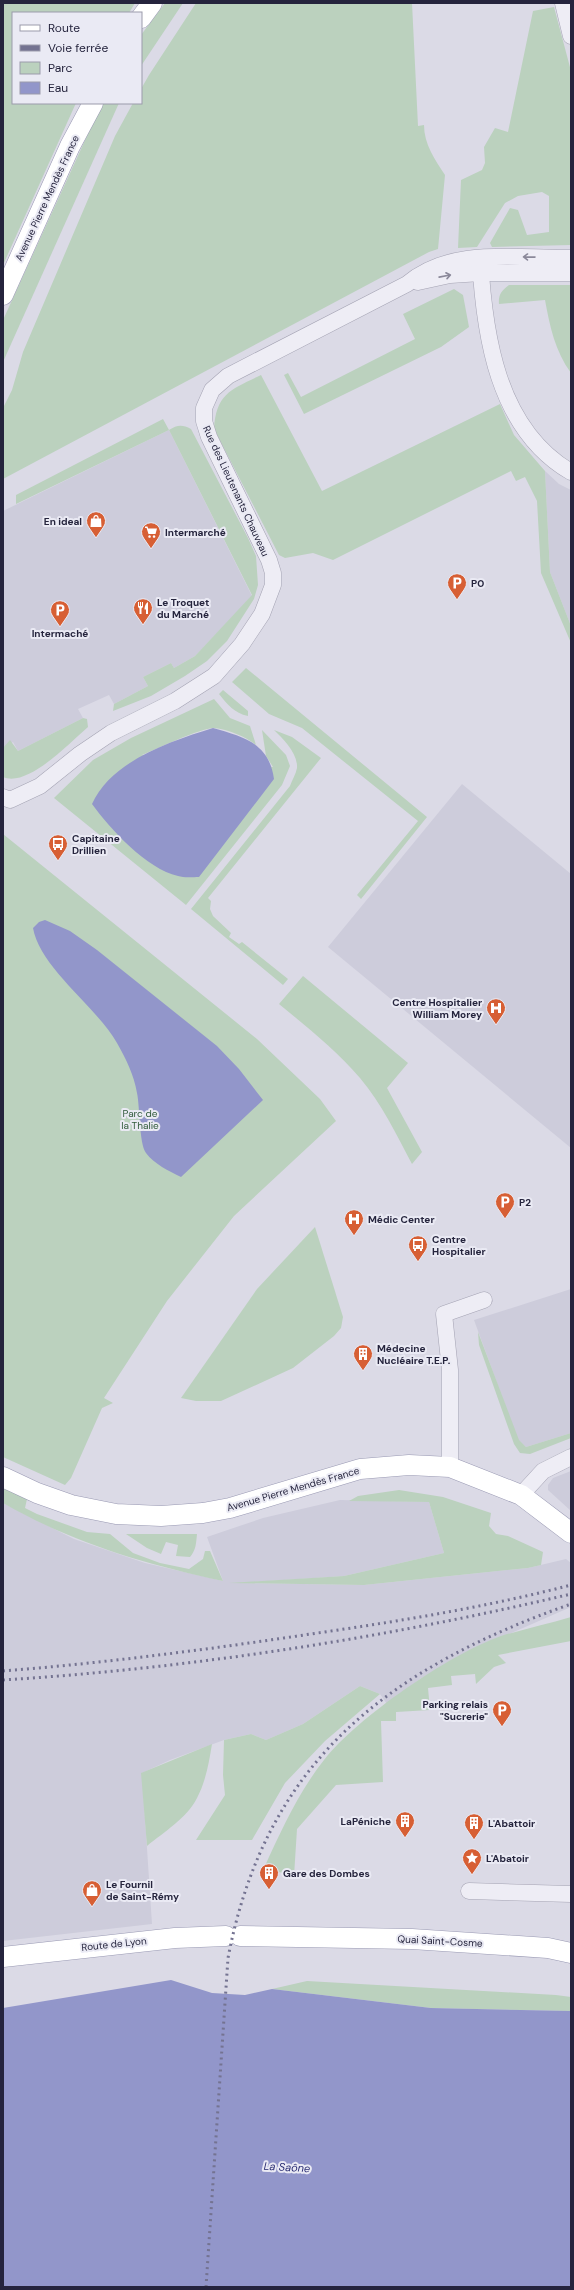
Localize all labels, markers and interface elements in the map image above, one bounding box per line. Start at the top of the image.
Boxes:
legend [12,12,142,104]
text: Route [48,20,80,36]
text: Voie ferrée [48,40,108,56]
text: Parc [48,60,72,76]
text: Eau [48,80,68,96]
street label: Avenue Pierre Mendès France [12,133,82,263]
one-way arrow [523,253,536,261]
one-way arrow [438,272,451,280]
street label: Rue des Lieutenants Chauveau [200,424,272,559]
shop icon: En ideal [85,510,107,538]
place label: En ideal [44,515,82,528]
supermarket icon: Intermarché [140,521,162,549]
place label: Intermarché [165,526,226,539]
parking icon: P0 [446,572,468,600]
place label: P0 [471,577,484,590]
place label: Le Troquet du Marché [157,596,209,621]
restaurant icon: Le Troquet du Marché [132,597,154,625]
parking icon: Intermaché [49,599,71,627]
place label: Intermaché [32,627,88,640]
place label: Capitaine Drillien [72,832,120,857]
bus stop icon: Capitaine Drillien [47,833,69,861]
place label: Centre Hospitalier William Morey [392,996,482,1021]
hospital icon: Centre Hospitalier William Morey [485,997,507,1025]
park label: Parc de la Thalie [121,1107,159,1132]
parking icon: P2 [494,1191,516,1219]
place label: P2 [519,1196,531,1209]
hospital icon: Médic Center [343,1208,365,1236]
place label: Médic Center [368,1213,434,1226]
place label: Centre Hospitalier [432,1233,486,1258]
bus stop icon: Centre Hospitalier [407,1234,429,1262]
place label: Médecine Nucléaire T.E.P. [377,1342,451,1367]
building icon: Médecine Nucléaire T.E.P. [352,1343,374,1371]
street label: Avenue Pierre Mendès France [225,1464,361,1514]
place label: Parking relais "Sucrerie" [423,1698,488,1723]
parking icon: Parking relais "Sucrerie" [491,1699,513,1727]
building icon: LaPéniche [394,1810,416,1838]
building icon: L'Abattoir [463,1812,485,1840]
place label: LaPéniche [340,1815,391,1828]
place label: L'Abattoir [488,1817,535,1830]
place icon: L'Abatoir [461,1847,483,1875]
place label: L'Abatoir [486,1852,529,1865]
building icon: Gare des Dombes [258,1862,280,1890]
place label: Gare des Dombes [283,1867,370,1880]
place label: Le Fournil de Saint-Rémy [106,1878,179,1903]
shop icon: Le Fournil de Saint-Rémy [81,1879,103,1907]
street label: Quai Saint-Cosme [397,1932,483,1950]
street label: Route de Lyon [81,1934,147,1954]
water label: La Saône [263,2159,311,2175]

